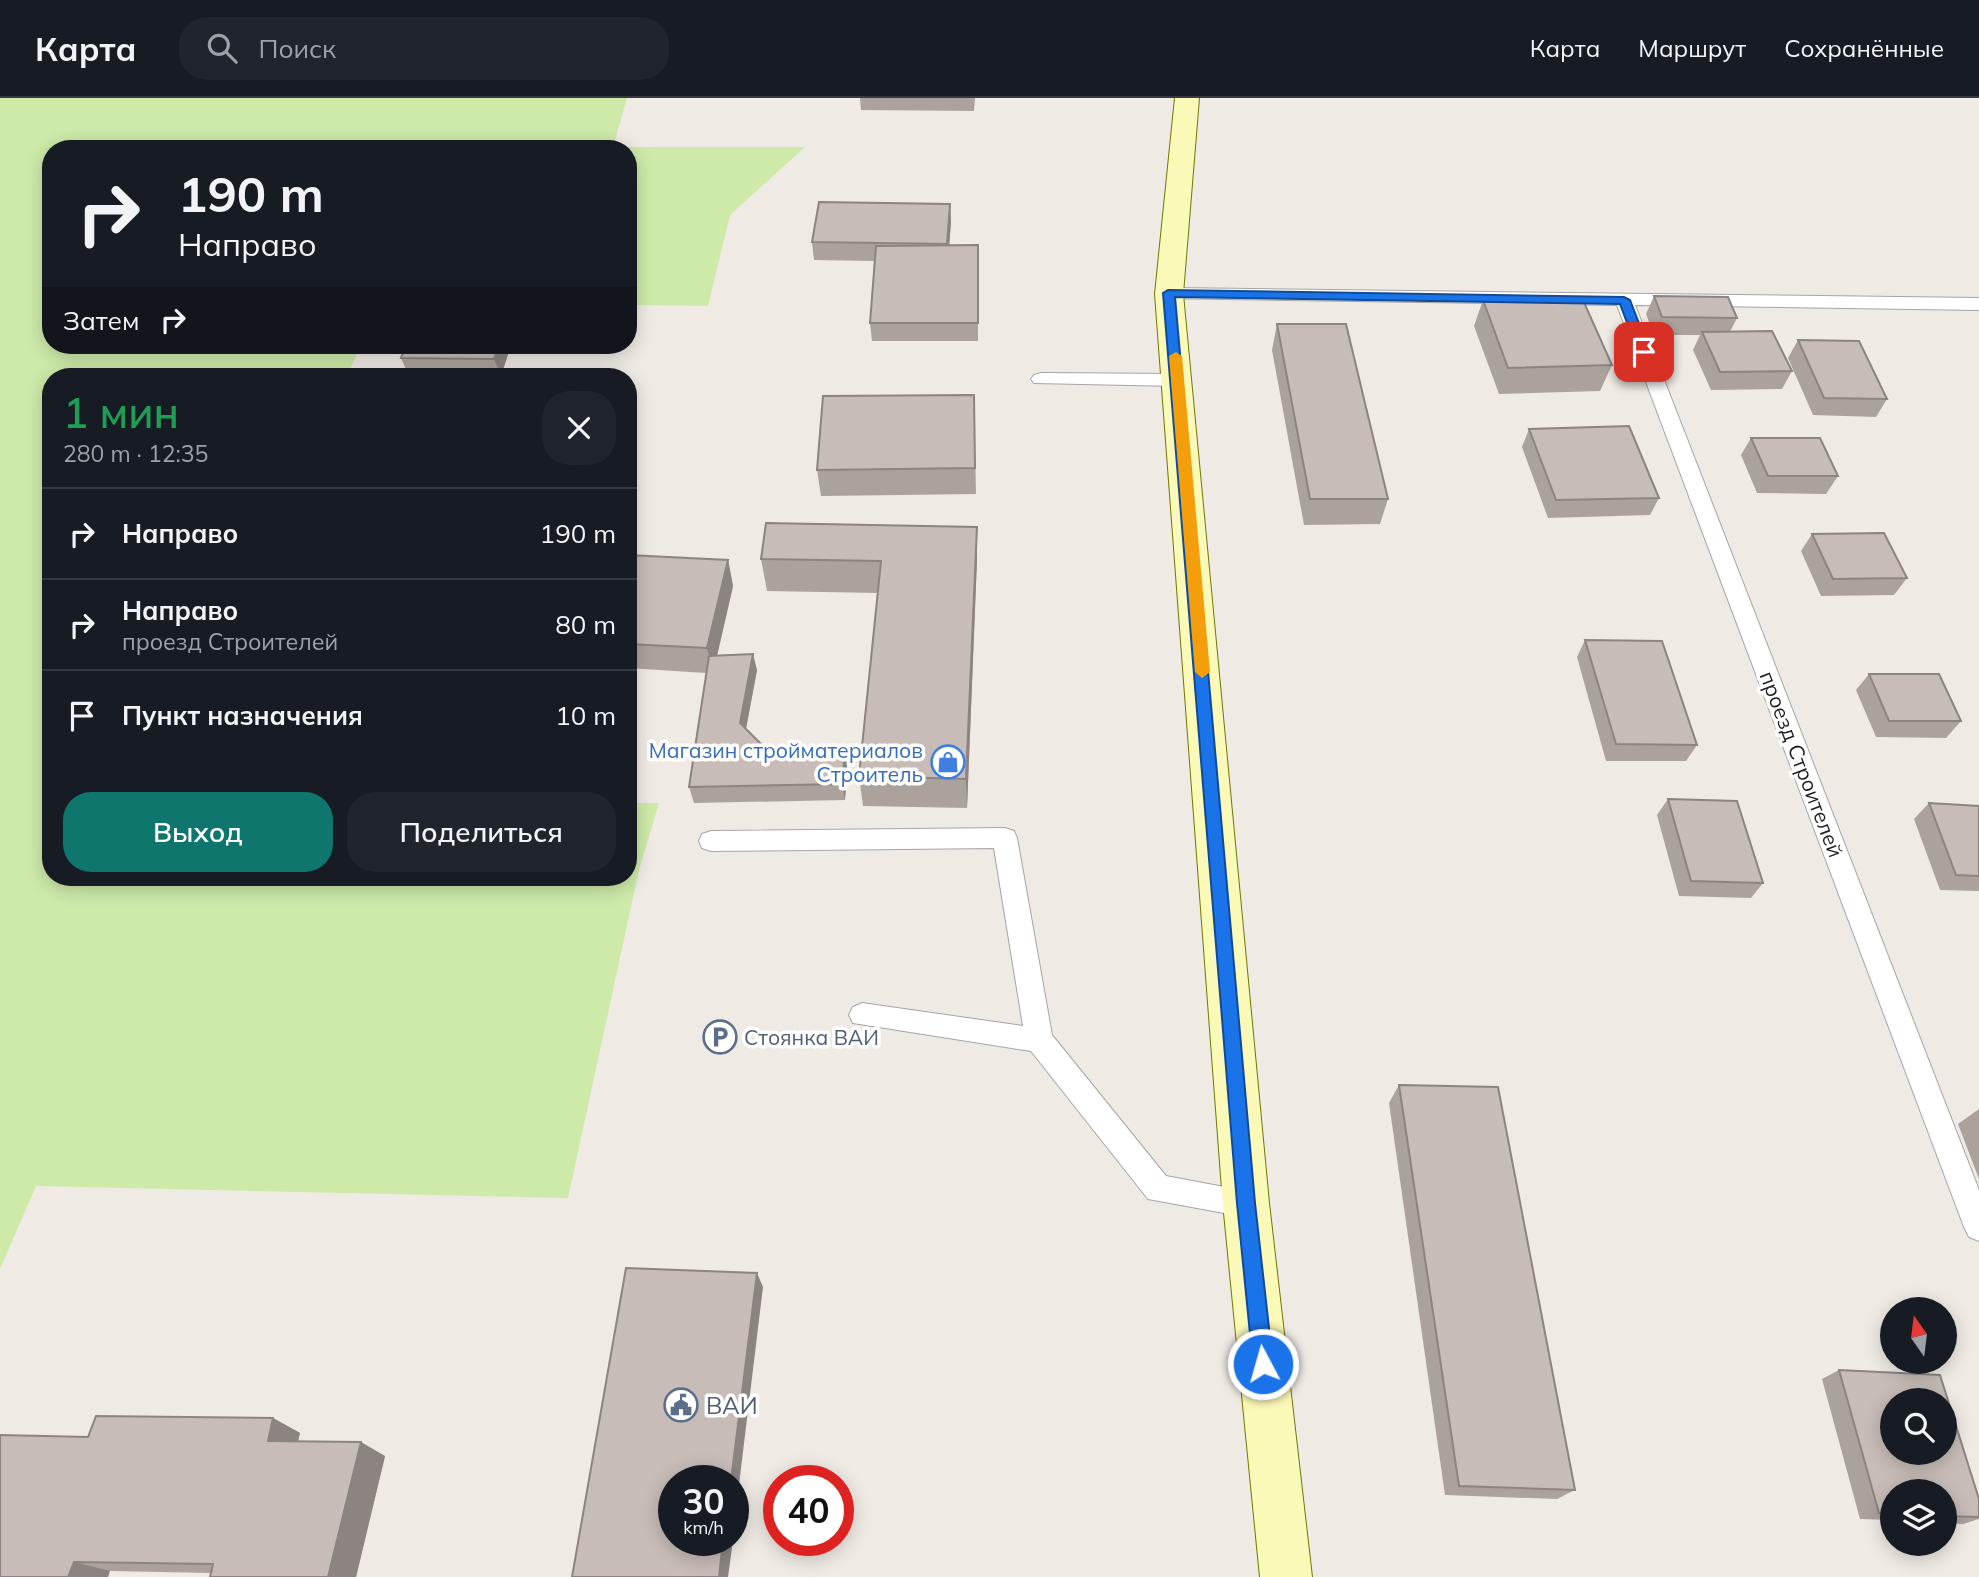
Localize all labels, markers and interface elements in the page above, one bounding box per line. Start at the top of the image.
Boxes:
search box [179,17,669,80]
text: Карта [35,28,137,69]
icon: search [203,29,241,67]
text: Поиск [259,32,336,65]
text: Карта [1530,33,1600,63]
text: Маршрут [1638,33,1746,63]
text: Сохранённые [1784,33,1944,63]
text: 190 m [178,163,324,224]
icon: right [63,168,154,259]
text: Направо [178,224,317,264]
icon: right [154,301,192,339]
text: Затем [63,304,140,337]
pin [1614,322,1674,382]
icon: arrive [1625,333,1663,371]
text: 1 мин [63,386,179,439]
button: close [542,391,616,465]
text: 280 m · 12:35 [63,439,208,468]
icon: right [63,515,101,553]
text: Направо [122,517,238,550]
text: 190 m [540,517,616,550]
text: Направо [122,594,238,627]
icon: right [63,606,101,644]
text: 80 m [555,608,616,641]
text: проезд Строителей [122,627,338,656]
street label: проезд Строителей [1755,667,1849,861]
icon: arrive [63,697,101,735]
text: Пункт назначения [122,699,363,732]
text: 10 m [555,699,616,732]
place label: Магазин стройматериалов Строитель [649,737,923,787]
shop icon: Магазин стройматериалов Строитель [929,743,967,781]
button: Выход [63,792,333,872]
button: Поделиться [347,792,616,872]
parking icon: Стоянка ВАИ [701,1018,739,1056]
place label: Стоянка ВАИ [744,1024,879,1050]
north arrow [1880,1297,1956,1374]
map controls [1880,1297,1957,1556]
position arrow [1226,1327,1300,1401]
public building icon: ВАИ [662,1386,700,1424]
button: search [1880,1388,1957,1465]
place label: ВАИ [706,1390,758,1420]
speed limit sign: 40 [763,1465,854,1556]
text: 30 [682,1479,725,1523]
button: layers [1880,1479,1957,1556]
text: km/h [683,1516,724,1539]

